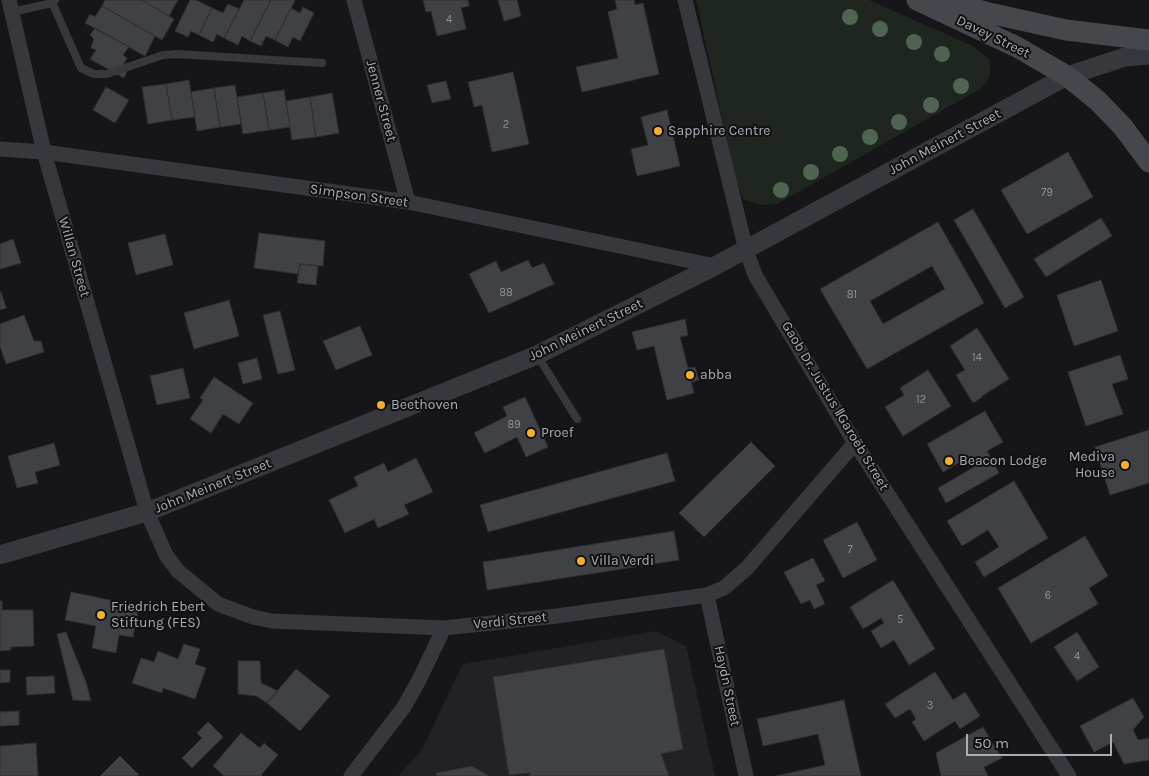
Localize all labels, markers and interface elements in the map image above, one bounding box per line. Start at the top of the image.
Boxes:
street label: Davey Street [954,12,1032,62]
house number: 4 [446,13,452,27]
street label: Jenner Street [362,58,400,144]
street label: John Meinert Street [886,105,1004,179]
house number: 2 [503,118,509,132]
place label: Sapphire Centre [668,123,770,139]
marker: Sapphire Centre [652,125,664,137]
street label: Simpson Street [309,181,409,211]
house number: 79 [1041,186,1053,200]
street label: Willan Street [55,215,93,299]
house number: 88 [499,286,513,300]
house number: 81 [847,288,857,302]
street label: John Meinert Street [526,295,646,365]
street label: Gaob Dr. Justus ǁGaroëb Street [778,318,892,494]
house number: 14 [972,351,982,365]
place label: abba [700,367,732,383]
marker: abba [684,369,696,381]
house number: 12 [916,393,926,407]
place label: Beethoven [391,397,458,413]
marker: Beethoven [375,399,387,411]
house number: 89 [507,418,521,432]
place label: Proef [541,425,573,441]
marker: Proef [525,427,537,439]
place label: Mediva House [1069,449,1115,482]
place label: Beacon Lodge [959,453,1047,469]
street label: John Meinert Street [152,455,274,517]
marker: Beacon Lodge [943,455,955,467]
marker: Mediva House [1119,459,1131,471]
house number: 7 [847,543,853,557]
place label: Villa Verdi [591,553,654,569]
marker: Villa Verdi [575,555,587,567]
house number: 6 [1045,589,1051,603]
place label: Friedrich Ebert Stiftung (FES) [111,599,205,632]
marker: Friedrich Ebert Stiftung (FES) [95,609,107,621]
street label: Verdi Street [472,609,548,633]
house number: 5 [897,613,903,627]
street label: Haydn Street [710,644,744,728]
house number: 4 [1074,650,1080,664]
house number: 3 [927,699,933,713]
scale bar [969,724,1115,756]
text: 50 m [974,734,1009,752]

